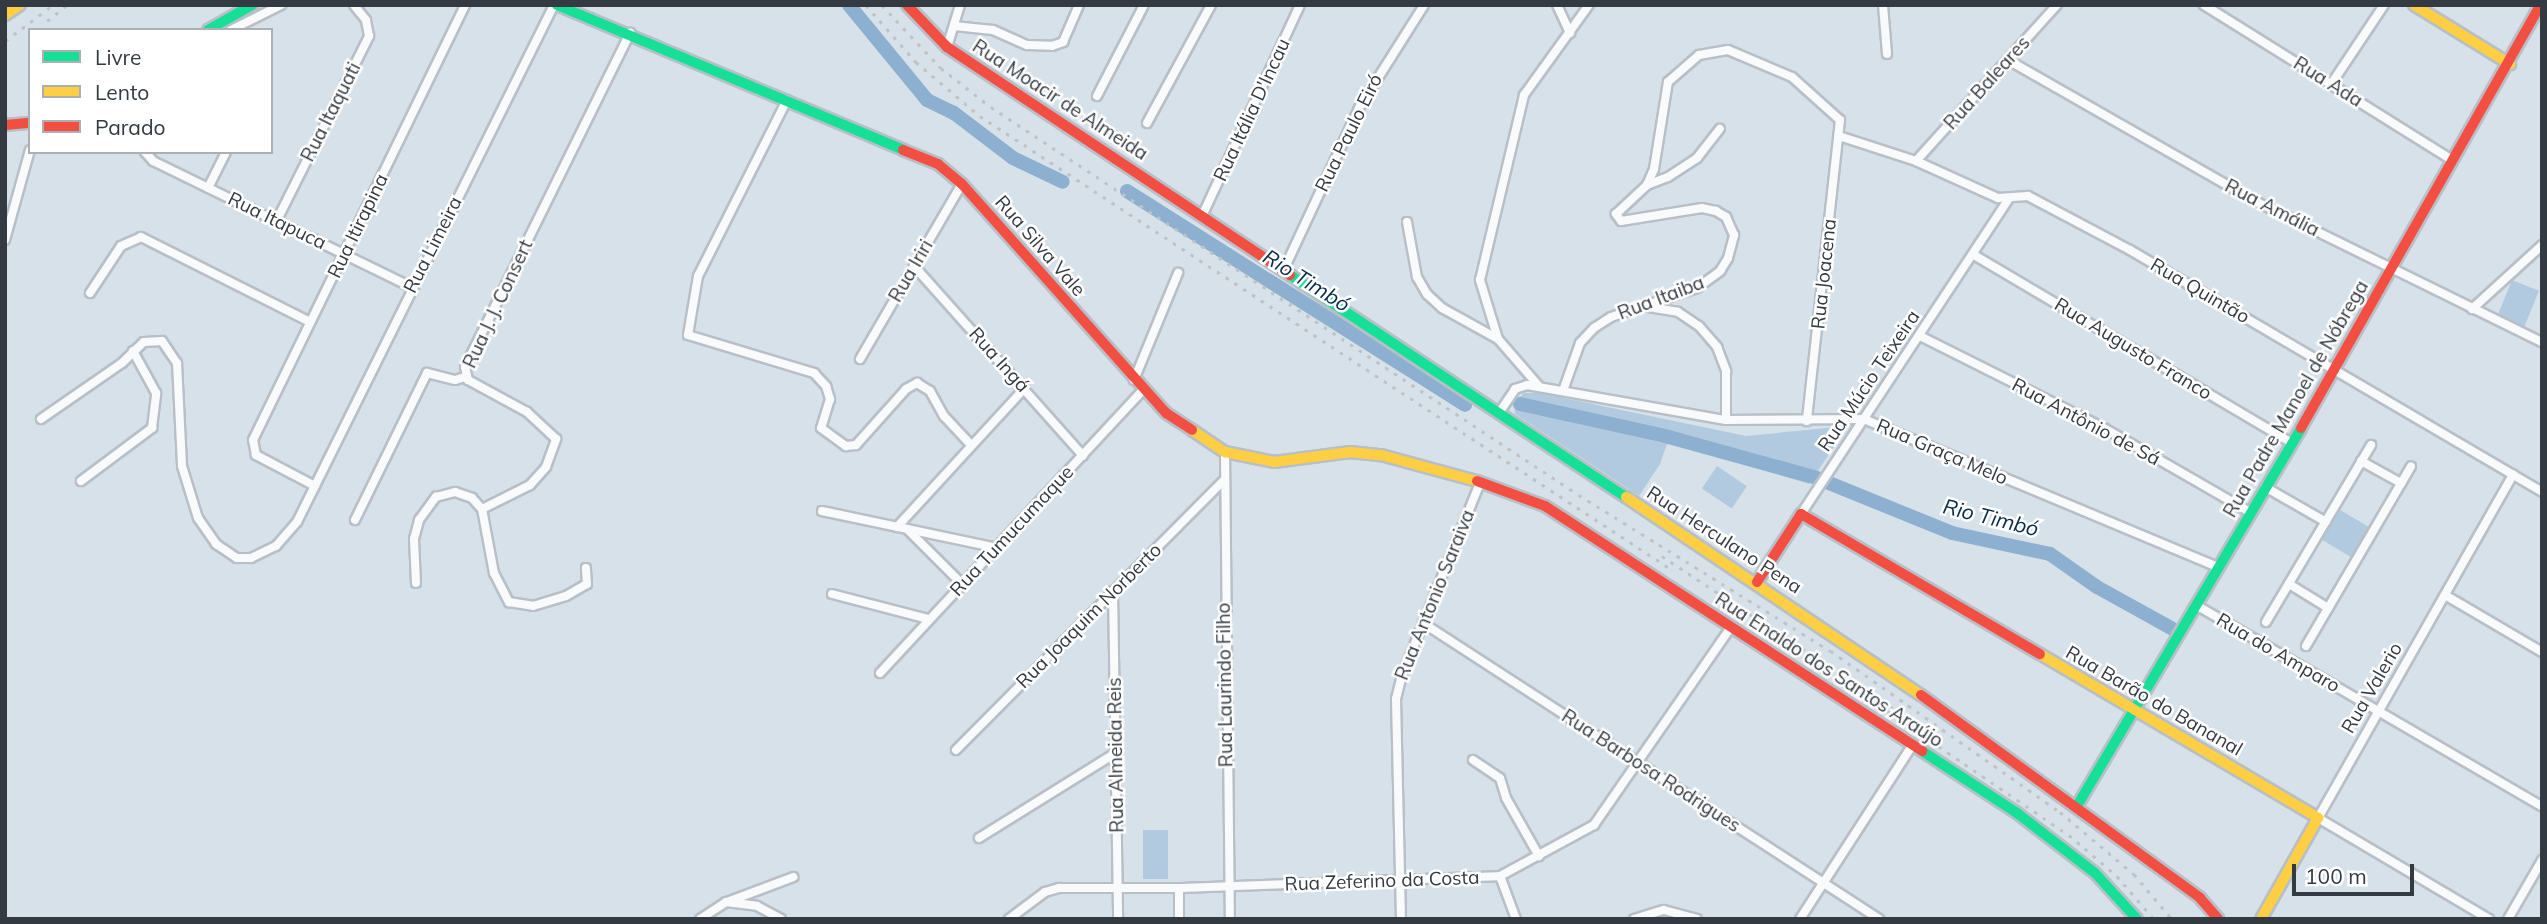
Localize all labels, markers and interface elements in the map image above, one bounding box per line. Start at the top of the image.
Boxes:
legend [28,28,273,154]
street label: Rua Baleares [1939,32,2035,134]
street label: Rua Moacir de Almeida [968,35,1152,165]
street label: Rua Itália D'Incau [1209,35,1295,185]
text: Livre [95,44,142,70]
street label: Rua Ada [2289,52,2367,112]
street label: Rua Itaquati [296,59,366,165]
street label: Rua Paulo Eiró [1311,70,1387,196]
text: Lento [95,79,149,105]
text: Parado [95,114,165,140]
street label: Rua Itirapina [323,170,393,282]
street label: Rua Amália [2221,174,2323,242]
street label: Rua Itapuca [224,187,330,255]
street label: Rua Silva Vale [990,191,1090,301]
street label: Rua Limeira [399,193,467,297]
street label: Rua Joacena [1807,218,1841,330]
street label: Rua J. J. Consert [458,236,538,372]
street label: Rua Iriri [884,236,938,306]
water label: Rio Timbó [1259,243,1355,317]
street label: Rua Quintão [2146,253,2254,329]
street label: Rua Itaiba [1615,271,1707,325]
street label: Rua Padre Manoel de Nóbrega [2219,276,2373,522]
street label: Rua Augusto Franco [2050,293,2216,405]
street label: Rua Múcio Teixeira [1813,306,1925,456]
street label: Rua Ingá [964,323,1034,397]
street label: Rua Antônio de Sá [2008,373,2164,471]
street label: Rua Graça Melo [1873,414,2011,490]
street label: Rua Tumucumaque [946,461,1078,601]
street label: Rua Herculano Pena [1642,481,1806,599]
water label: Rio Timbó [1941,493,2041,541]
street label: Rua Antonio Saraiva [1390,506,1480,684]
street label: Rua Joaquim Norberto [1012,539,1166,693]
street label: Rua Enaldo dos Santos Araújo [1711,588,1947,752]
street label: Rua Laurindo Filho [1212,602,1238,768]
street label: Rua do Amparo [2212,608,2344,698]
street label: Rua Valerio [2337,638,2407,738]
street label: Rua Barão do Bananal [2062,641,2246,761]
street label: Rua Almeida Reis [1103,677,1129,833]
street label: Rua Barbosa Rodrigues [1557,705,1745,837]
scale bar [2295,850,2418,894]
text: 100 m [2305,863,2367,889]
street label: Rua Zeferino da Costa [1284,866,1480,896]

